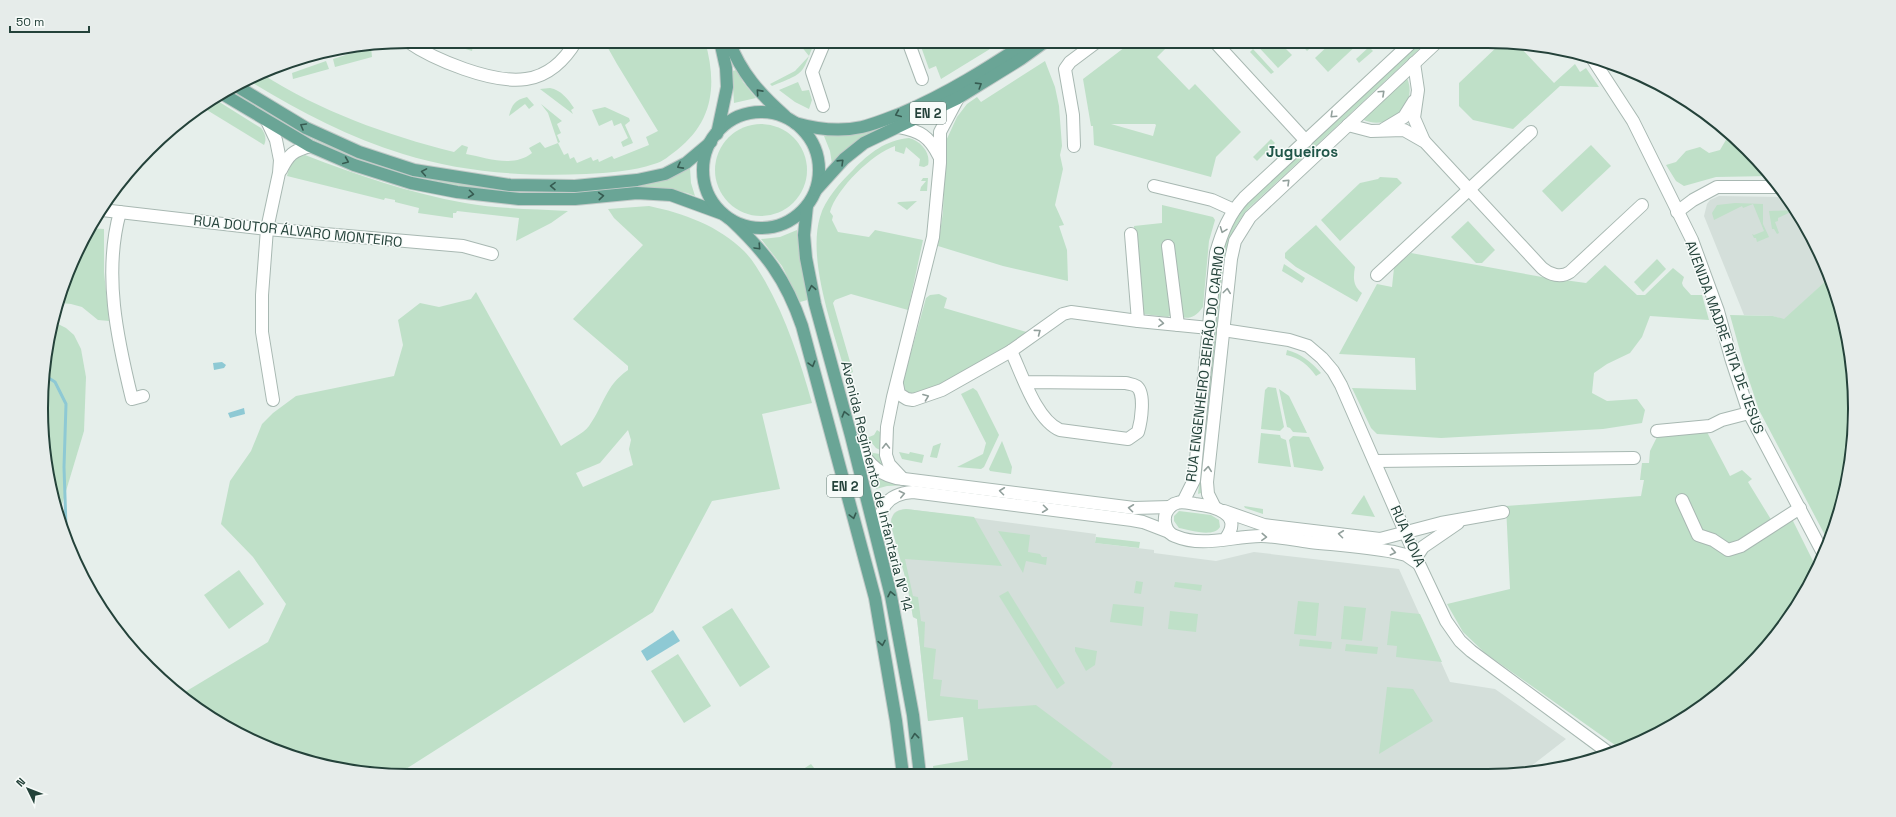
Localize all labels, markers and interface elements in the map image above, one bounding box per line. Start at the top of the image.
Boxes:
scale bar [10,8,89,34]
text: 50 m [16,14,44,30]
one-way arrow [975,83,982,90]
one-way arrow [757,89,764,96]
one-way arrow [1377,90,1385,98]
road number: EN 2 [910,102,946,124]
one-way arrow [894,110,901,118]
one-way arrow [1331,110,1338,117]
one-way arrow [300,124,307,131]
district label: Jugueiros [1266,142,1338,161]
one-way arrow [342,157,349,165]
one-way arrow [836,159,844,167]
one-way arrow [677,162,684,169]
one-way arrow [421,168,427,176]
one-way arrow [1282,179,1290,187]
one-way arrow [550,182,556,190]
one-way arrow [468,189,474,198]
one-way arrow [598,192,604,201]
street label: RUA DOUTOR ÁLVARO MONTEIRO [193,211,403,251]
one-way arrow [1220,227,1228,234]
street label: AVENIDA MADRE RITA DE JESUS [1682,238,1768,436]
one-way arrow [754,242,761,250]
street label: RUA ENGENHEIRO BEIRÃO DO CARMO [1182,245,1228,483]
one-way arrow [808,285,816,291]
one-way arrow [1222,288,1231,294]
one-way arrow [1158,319,1164,328]
one-way arrow [1034,329,1041,337]
street label: Avenida Regimento de Infantaria Nº 14 [837,359,917,613]
one-way arrow [807,360,816,367]
one-way arrow [922,393,929,401]
one-way arrow [841,410,850,417]
one-way arrow [882,443,890,449]
one-way arrow [1204,466,1213,472]
road number: EN 2 [827,475,863,497]
one-way arrow [999,487,1005,496]
one-way arrow [899,491,906,499]
street label: RUA NOVA [1386,502,1430,570]
one-way arrow [1128,503,1134,512]
one-way arrow [1042,504,1048,513]
one-way arrow [848,513,857,520]
one-way arrow [1337,530,1344,539]
one-way arrow [1261,532,1267,541]
one-way arrow [1390,548,1397,556]
one-way arrow [887,591,895,597]
one-way arrow [878,640,886,646]
one-way arrow [911,733,920,739]
north arrow [8,769,48,809]
text: N [13,775,28,790]

